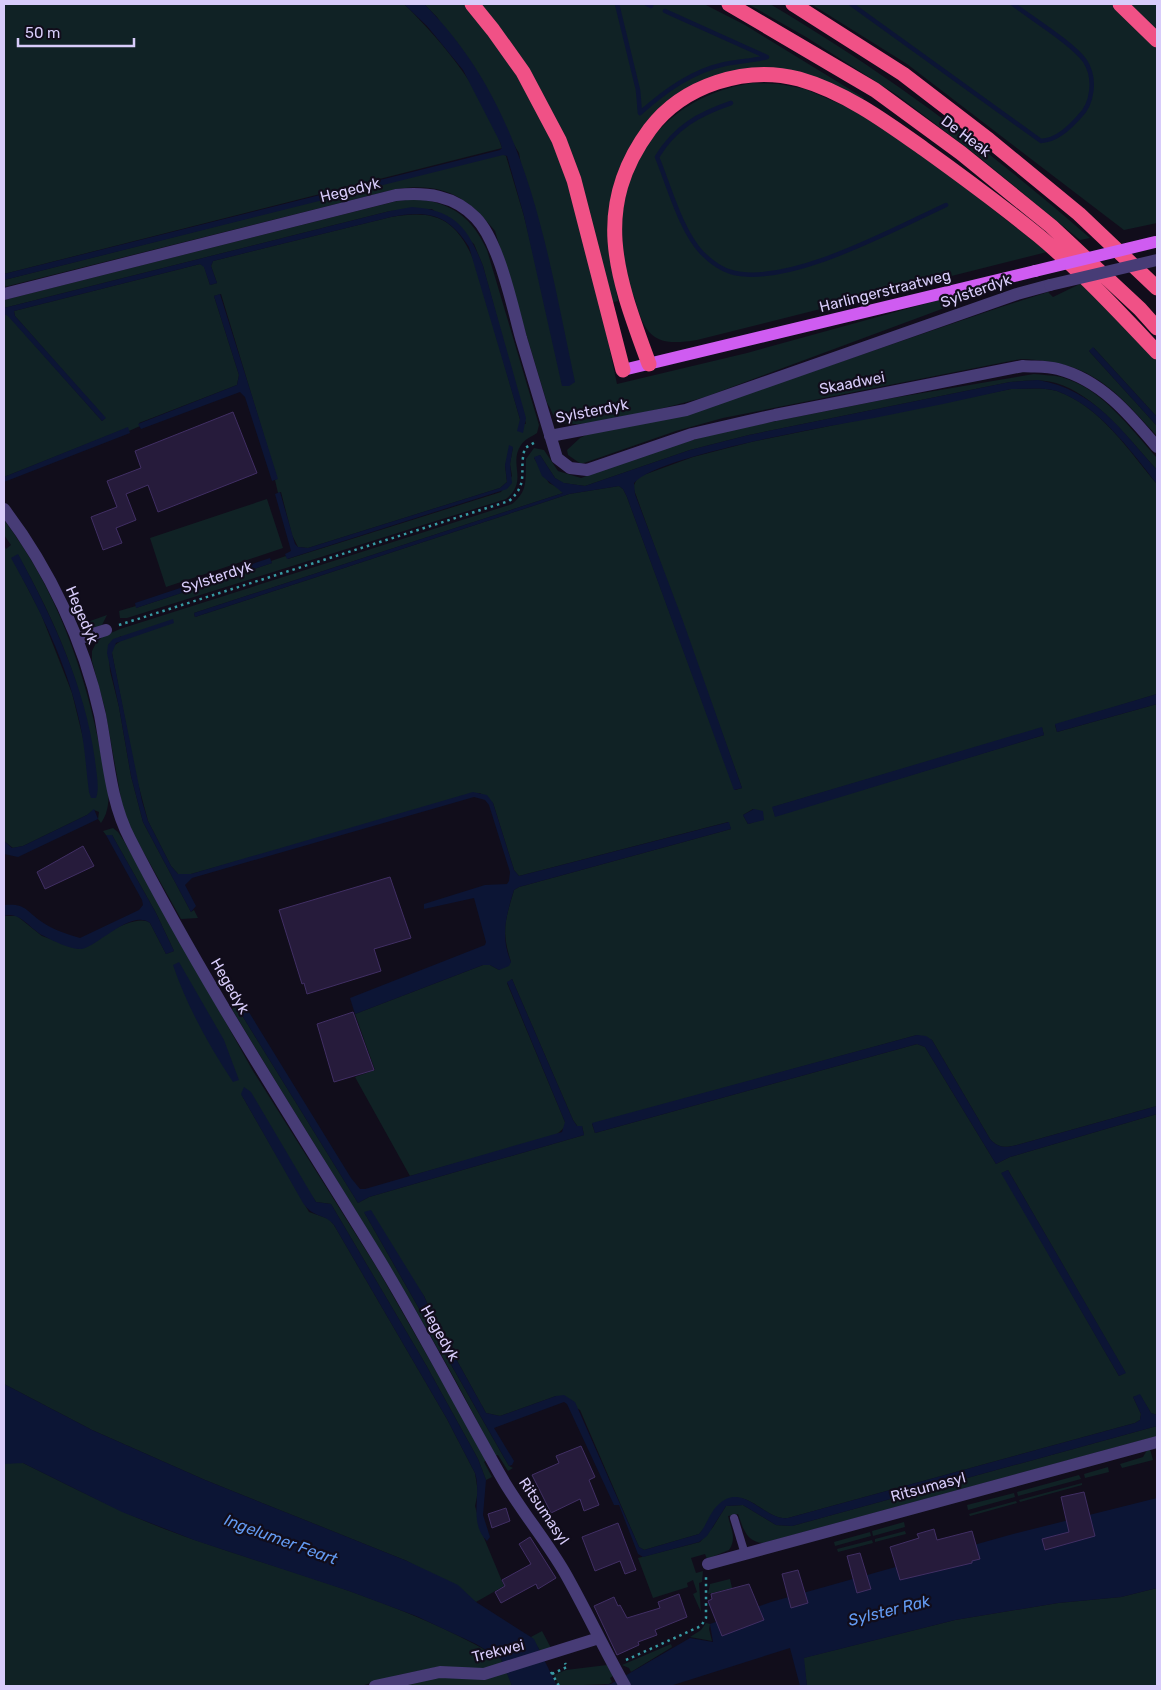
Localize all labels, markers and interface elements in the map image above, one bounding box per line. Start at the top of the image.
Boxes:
scale bar [18,15,134,47]
text: 50 m [25,24,60,42]
street label: De Heak [938,111,995,161]
street label: Hegedyk [318,174,382,206]
street label: Harlingerstraatweg [817,266,953,316]
street label: Sylsterdyk [938,270,1014,311]
street label: Skaadwei [818,368,886,398]
street label: Sylsterdyk [554,395,630,427]
street label: Sylsterdyk [179,557,255,597]
street label: Hegedyk [62,583,102,647]
street label: Hegedyk [207,955,253,1017]
street label: Hegedyk [417,1302,463,1364]
street label: Ritsumasyl [889,1468,967,1506]
street label: Ritsumasyl [515,1474,573,1548]
water label: Ingelumer Feart [222,1510,341,1569]
water label: Sylster Rak [846,1591,933,1630]
street label: Trekwei [470,1636,526,1666]

